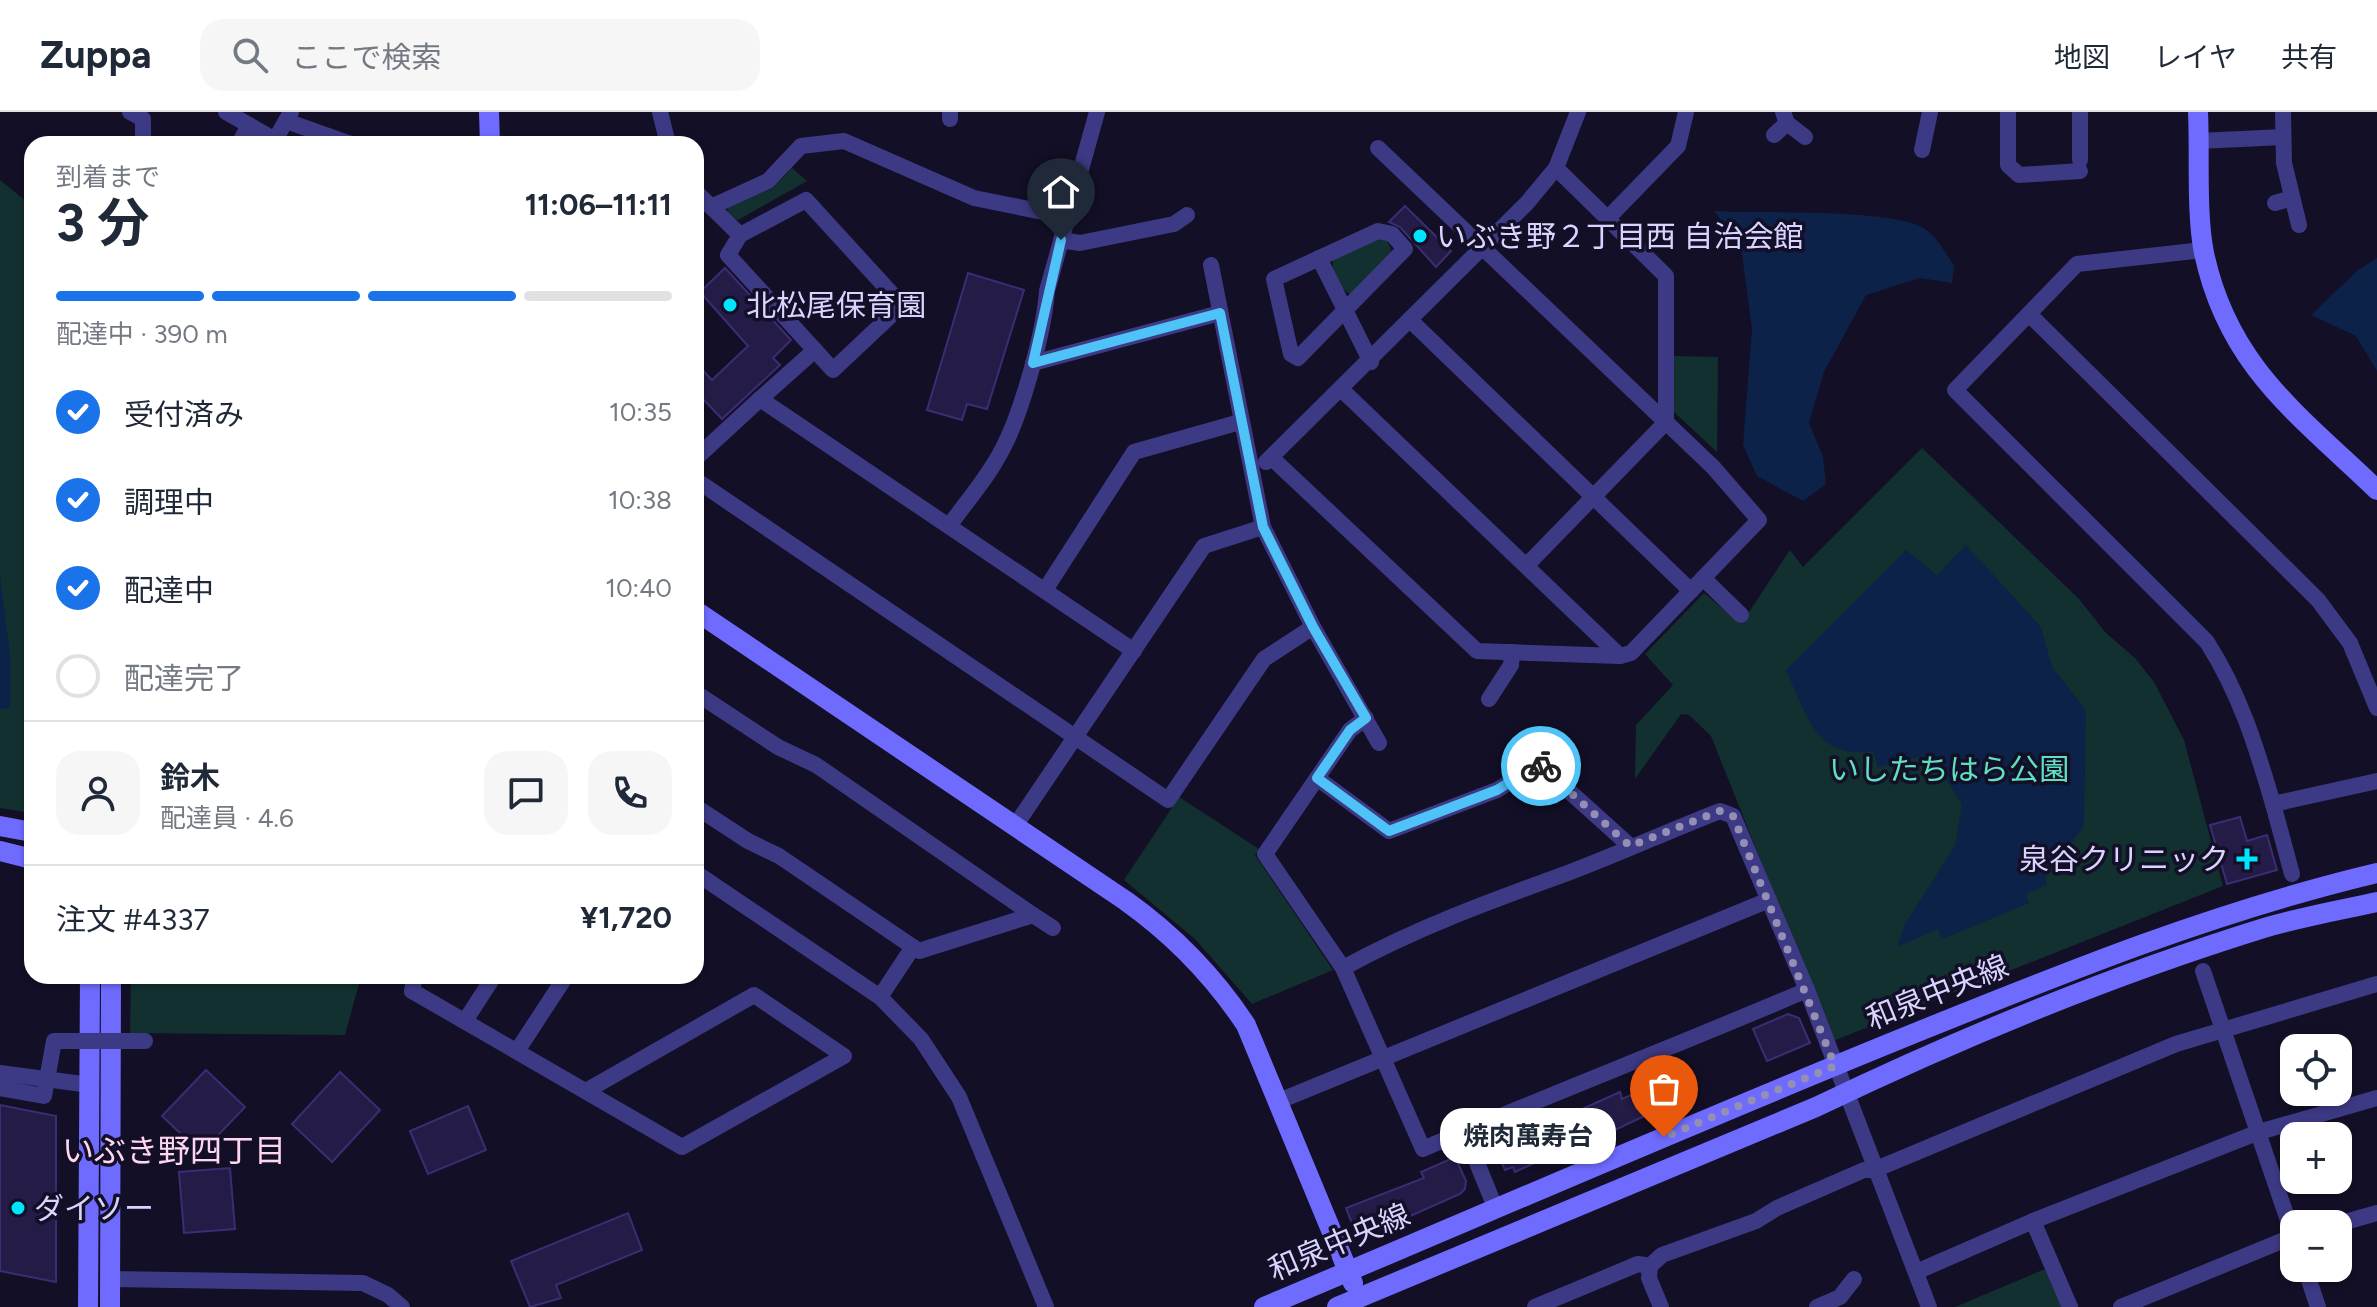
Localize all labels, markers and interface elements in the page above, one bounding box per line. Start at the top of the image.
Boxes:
search box [200,19,760,91]
text: Zuppa [40,32,152,78]
icon: search [228,33,272,77]
text: ここで検索 [292,39,442,76]
text: 地図 [2054,40,2110,74]
text: レイヤ [2154,40,2237,74]
text: 共有 [2281,40,2337,74]
pin [1027,158,1095,240]
text: 到着まで [56,161,160,193]
icon: home [1039,170,1083,214]
text: 11:06–11:11 [525,186,672,223]
text: 3 分 [56,192,149,254]
place label: いぶき野２丁目西 自治会館 [1436,218,1803,255]
marker: いぶき野２丁目西 自治会館 [1411,227,1429,245]
place label: 北松尾保育園 [746,287,926,324]
marker: 北松尾保育園 [721,296,739,314]
text: 配達中 · 390 m [56,318,228,350]
icon: check [56,390,100,434]
text: 受付済み [124,396,244,433]
text: 10:35 [609,396,672,428]
icon: check [56,478,100,522]
text: 調理中 [124,484,214,521]
text: 10:38 [608,484,672,516]
icon: check [56,566,100,610]
text: 配達中 [124,572,214,609]
text: 10:40 [605,572,672,604]
text: 配達完了 [124,660,244,697]
courier [1501,726,1581,806]
icon: bike [1519,744,1563,788]
button: person [56,751,140,835]
button: chat [484,751,568,835]
button: phone [588,751,672,835]
park label: いしたちはら公園 [1829,751,2069,788]
text: 鈴木 [160,759,220,796]
text: 配達員 · 4.6 [160,802,294,834]
place label: 泉谷クリニック [2019,841,2229,878]
marker: 泉谷クリニック [2236,848,2258,870]
text: ¥1,720 [580,899,672,936]
text: 注文 #4337 [56,901,210,938]
street label: 和泉中央線 [1861,947,2013,1037]
map controls [2280,1034,2352,1282]
button: locate [2280,1034,2352,1106]
pin [1630,1055,1698,1137]
icon: bag [1642,1067,1686,1111]
callout: 焼肉萬寿台 [1440,1109,1616,1165]
text: 焼肉萬寿台 [1463,1120,1593,1152]
button: + [2280,1122,2352,1194]
district label: いぶき野四丁目 [62,1132,286,1170]
place label: ダイソー [34,1190,154,1227]
street label: 和泉中央線 [1263,1196,1415,1288]
marker: ダイソー [9,1199,27,1217]
button: − [2280,1210,2352,1282]

